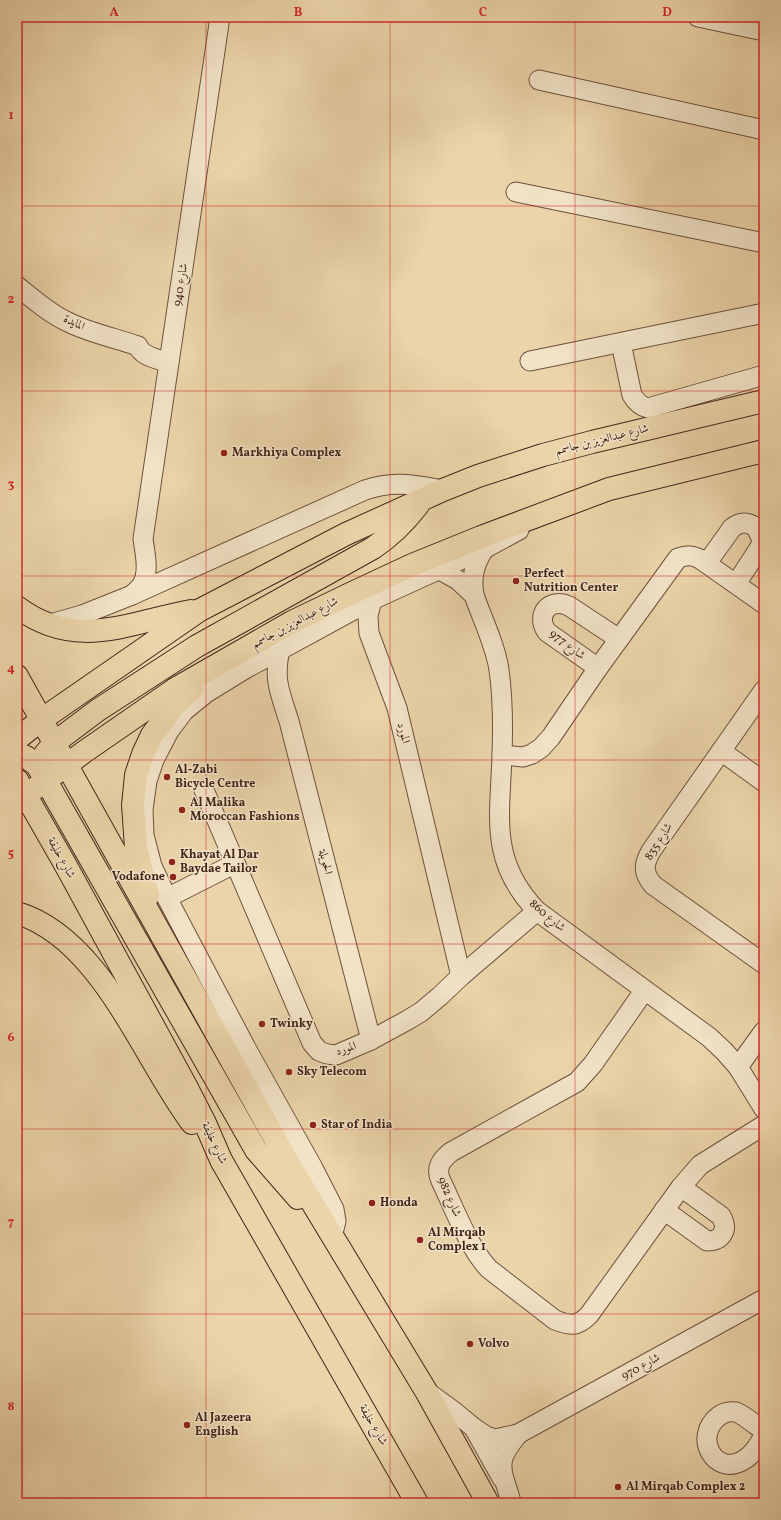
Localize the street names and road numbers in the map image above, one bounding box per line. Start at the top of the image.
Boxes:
street label: شارع 940 [170,262,194,308]
street label: المايدة [61,311,88,335]
street label: شارع عبدالعزيز بن جاسمم [554,421,651,461]
street label: شارع عبدالعزيز بن جاسمم [249,593,342,654]
street label: شارع 977 [545,626,588,665]
street label: المورد [393,721,413,746]
street label: شارع 835 [641,820,679,865]
street label: شارع خليفة [41,834,79,883]
street label: الحويلة [314,847,336,877]
street label: شارع 860 [524,896,569,937]
street label: المورد [333,1038,359,1060]
street label: شارع خليفة [195,1119,231,1168]
street label: شارع 982 [431,1175,465,1220]
street label: شارع 970 [619,1350,664,1386]
street label: شارع خليفة [353,1402,391,1450]

